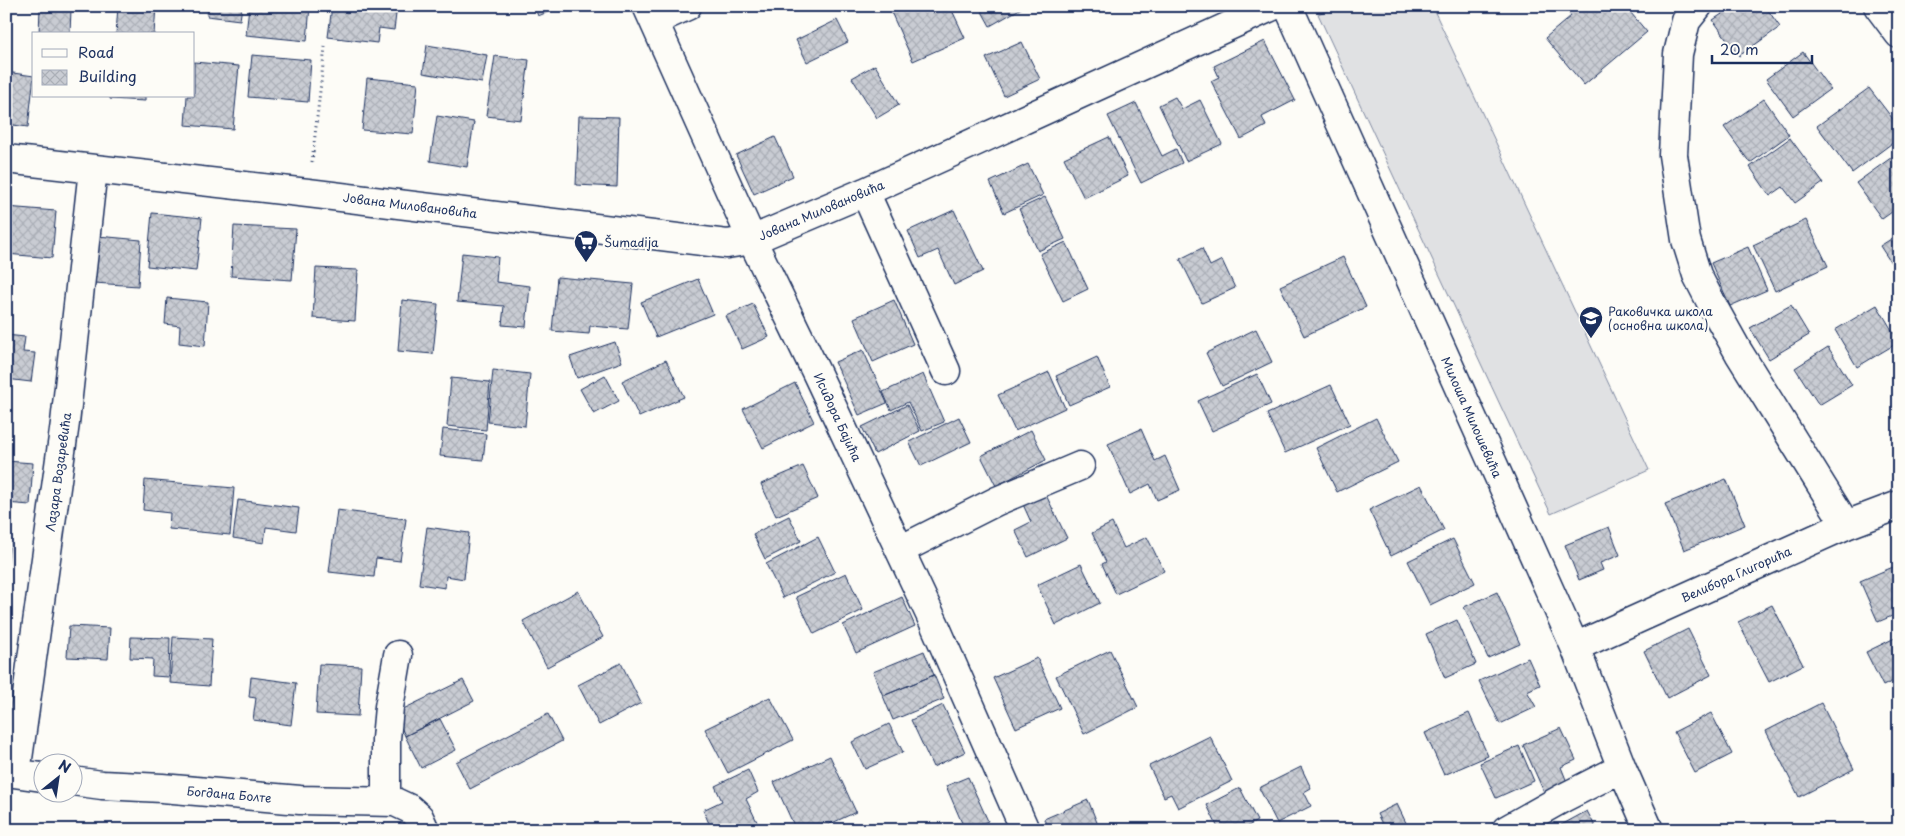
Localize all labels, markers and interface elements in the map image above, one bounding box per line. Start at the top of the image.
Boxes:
legend [32,32,195,98]
scale bar [1712,32,1812,64]
text: 20 m [1720,37,1759,60]
text: Road [78,40,114,63]
text: Building [78,64,137,87]
street label: Јована Миловановића [755,175,887,245]
street label: Јована Миловановића [342,188,479,222]
supermarket icon: Šumadija [573,229,599,263]
place label: Šumadija [604,233,659,251]
place label: Раковичка школа (основна школа) [1608,302,1713,334]
school or university icon: Раковичка школа (основна школа) [1578,305,1604,339]
street label: Милоша Милошевића [1437,354,1507,481]
street label: Исидора Бајића [810,370,867,465]
street label: Лазара Возаревића [41,411,75,533]
street label: Велибора Глигорића [1678,541,1794,606]
north arrow [32,754,82,804]
text: N [55,754,75,778]
street label: Богдана Болте [186,781,272,807]

